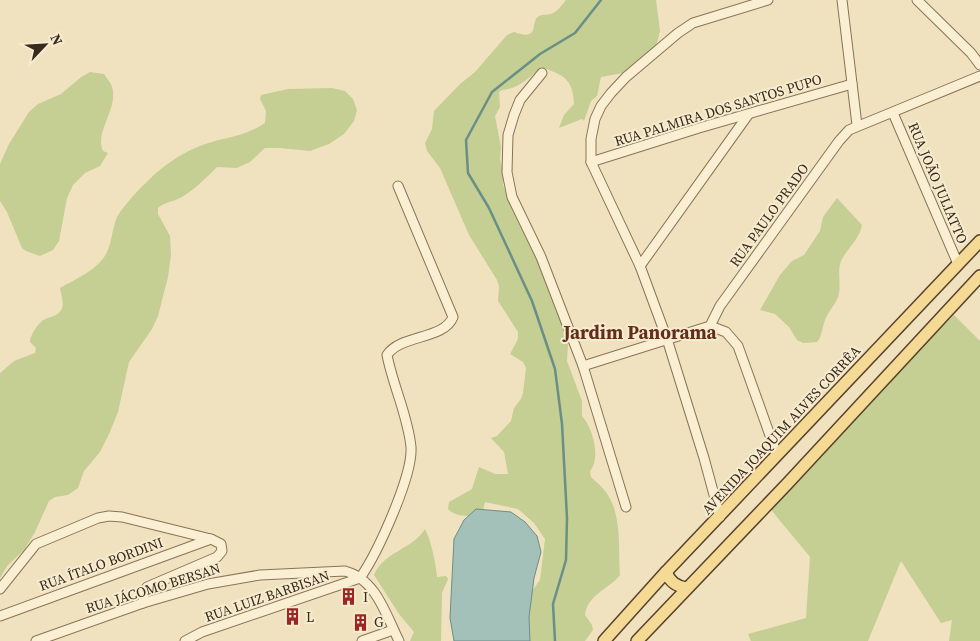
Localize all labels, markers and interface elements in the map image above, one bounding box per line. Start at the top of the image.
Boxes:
north arrow [20,20,70,70]
text: N [46,31,68,48]
street label: RUA PALMIRA DOS SANTOS PUPO [612,69,824,151]
street label: RUA JOÃO JULIATTO [903,119,973,247]
street label: RUA PAULO PRADO [725,159,813,271]
district label: Jardim Panorama [562,319,718,345]
street label: AVENIDA JOAQUIM ALVES CORRÊA [697,340,865,519]
street label: RUA ÍTALO BORDINI [36,532,166,596]
street label: RUA JÁCOMO BERSAN [83,558,223,618]
street label: RUA LUIZ BARBISAN [202,567,332,625]
building icon: I [339,587,359,607]
place label: I [363,587,368,607]
building icon: L [282,607,302,627]
place label: L [306,609,314,625]
building icon: G [350,612,370,632]
place label: G [374,612,384,632]

